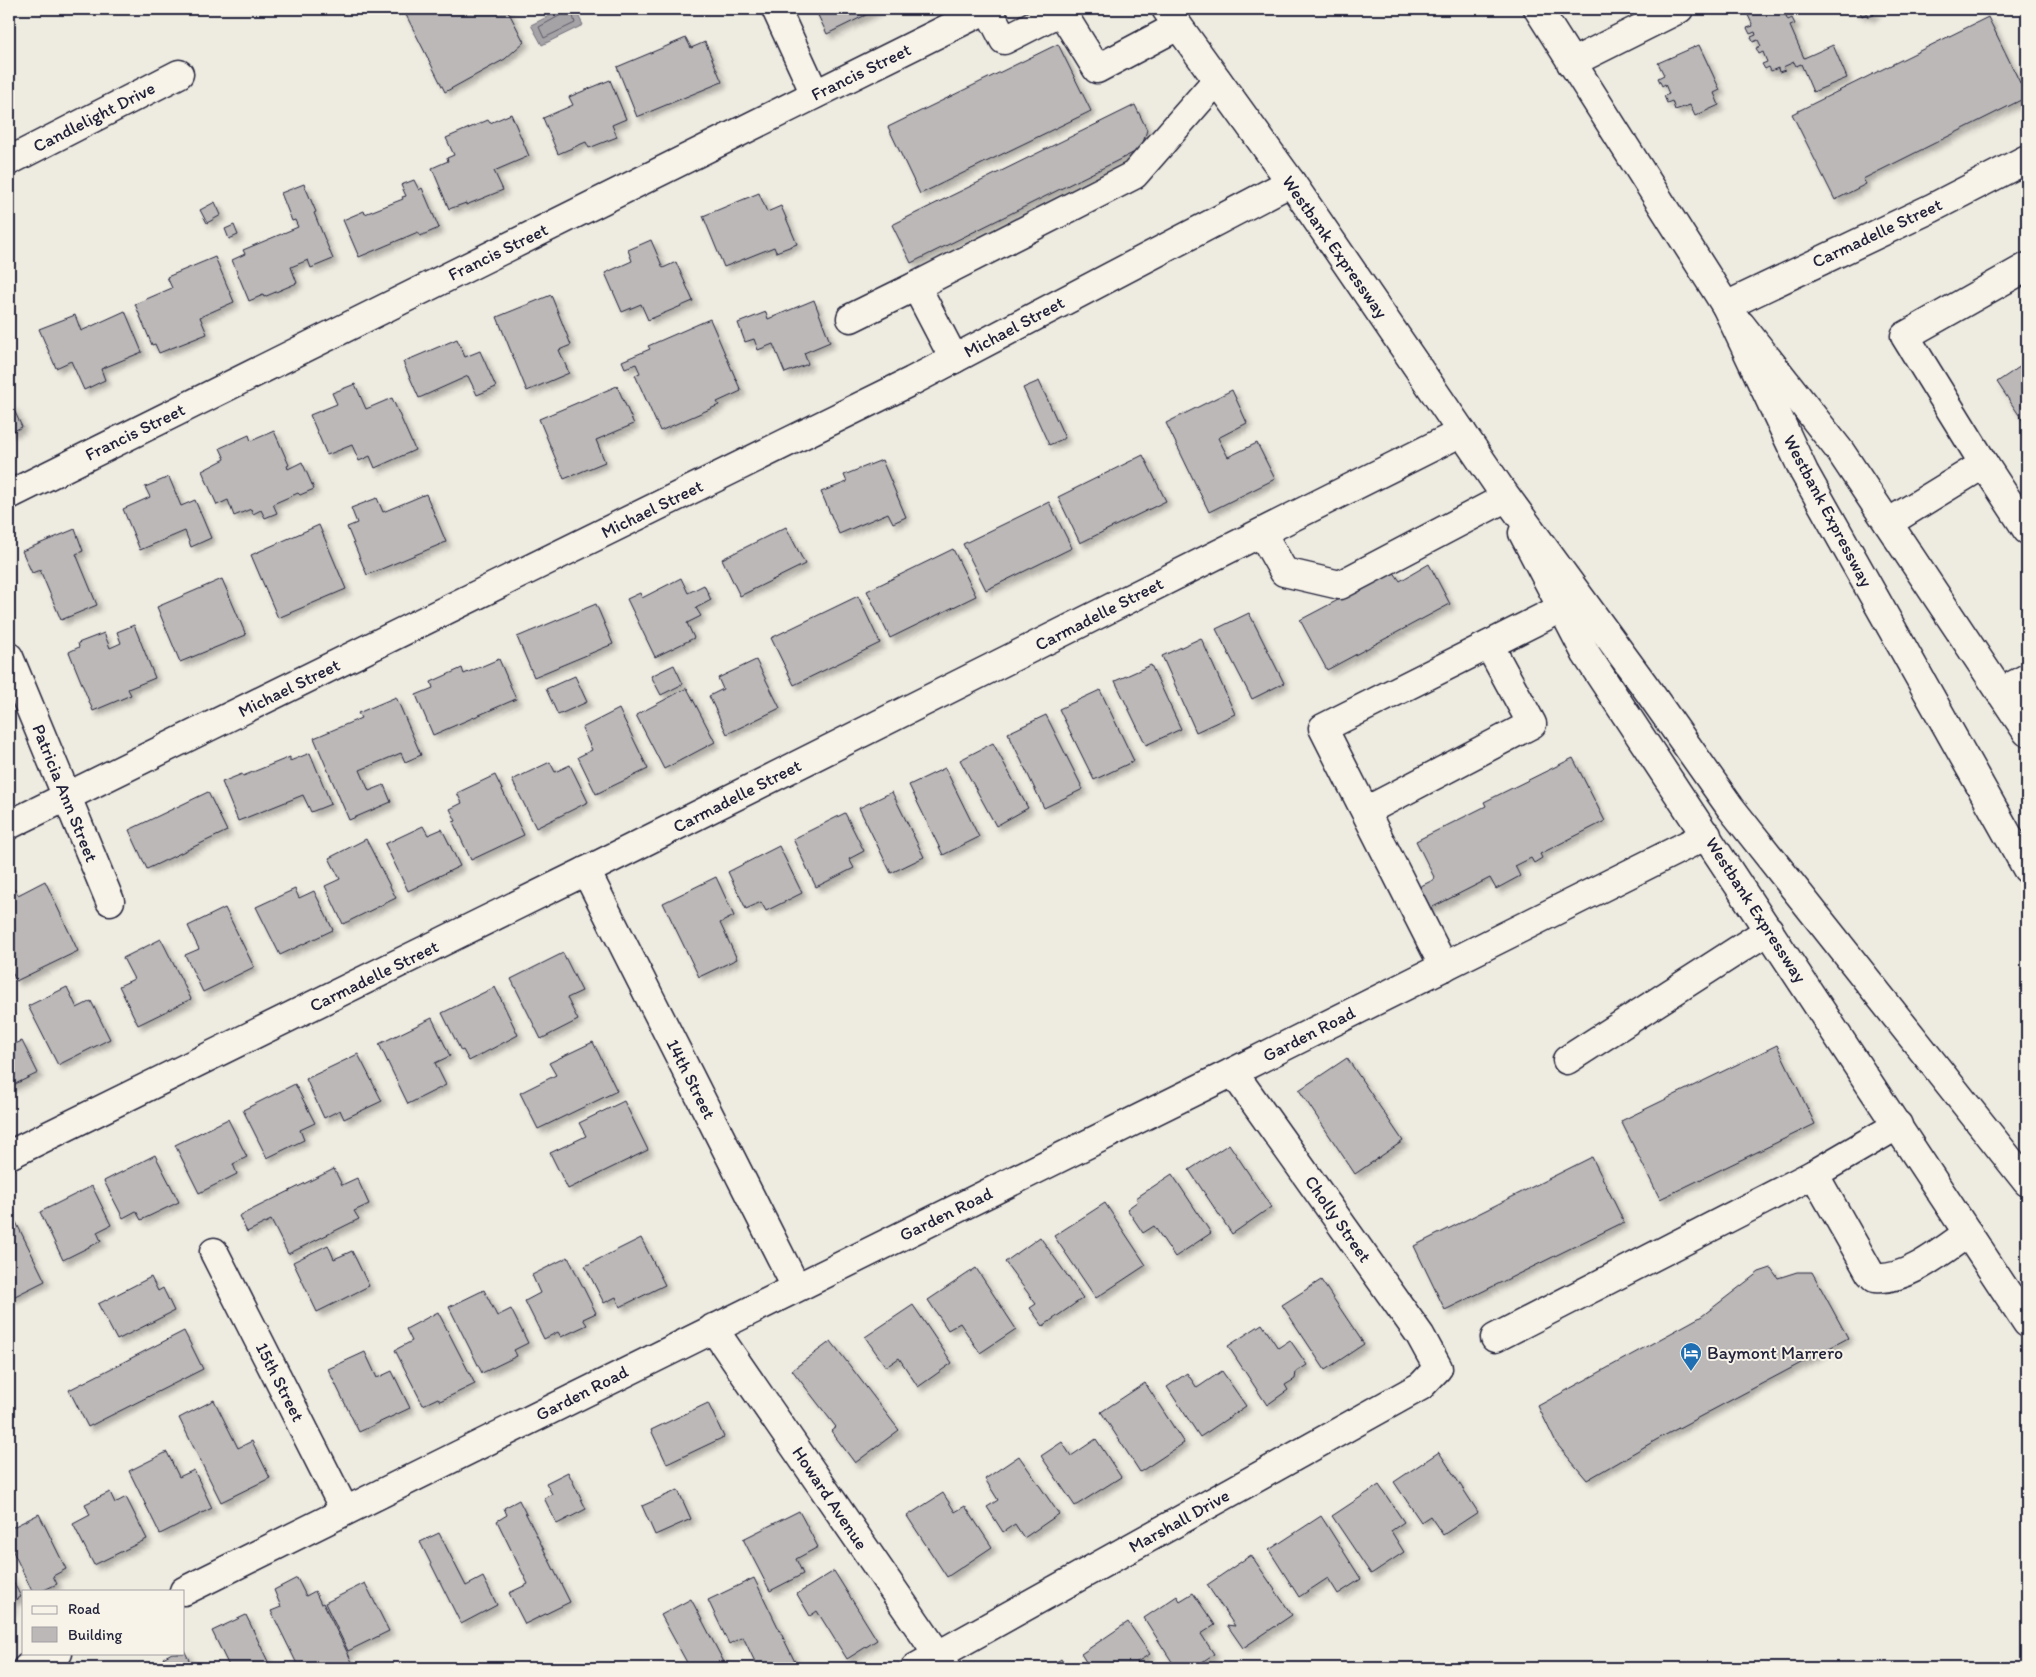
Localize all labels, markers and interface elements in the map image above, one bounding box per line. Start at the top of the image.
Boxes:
street label: Francis Street [807,38,915,106]
street label: Candlelight Drive [29,77,159,157]
street label: Westbank Expressway [1277,171,1393,323]
street label: Carmadelle Street [1809,193,1946,273]
street label: Francis Street [444,218,552,286]
street label: Michael Street [960,291,1068,363]
street label: Francis Street [81,398,189,466]
street label: Westbank Expressway [1779,431,1878,591]
street label: Michael Street [597,475,707,543]
street label: Carmadelle Street [1031,572,1167,656]
street label: Michael Street [234,654,344,722]
street label: Patricia Ann Street [27,721,103,865]
street label: Carmadelle Street [669,754,805,838]
street label: Westbank Expressway [1701,833,1812,987]
street label: Carmadelle Street [306,935,442,1017]
street label: Garden Road [1259,1001,1359,1067]
street label: 14th Street [661,1035,721,1123]
street label: Cholly Street [1300,1171,1376,1267]
street label: Garden Road [896,1182,996,1246]
street label: 15th Street [251,1339,309,1425]
hotel icon: Baymont Marrero [1679,1341,1703,1372]
place label: Baymont Marrero [1707,1342,1843,1364]
street label: Garden Road [532,1360,632,1426]
street label: Howard Avenue [787,1442,873,1554]
street label: Marshall Drive [1125,1484,1233,1558]
legend [22,1590,185,1654]
text: Road [68,1600,101,1618]
text: Building [68,1626,122,1644]

